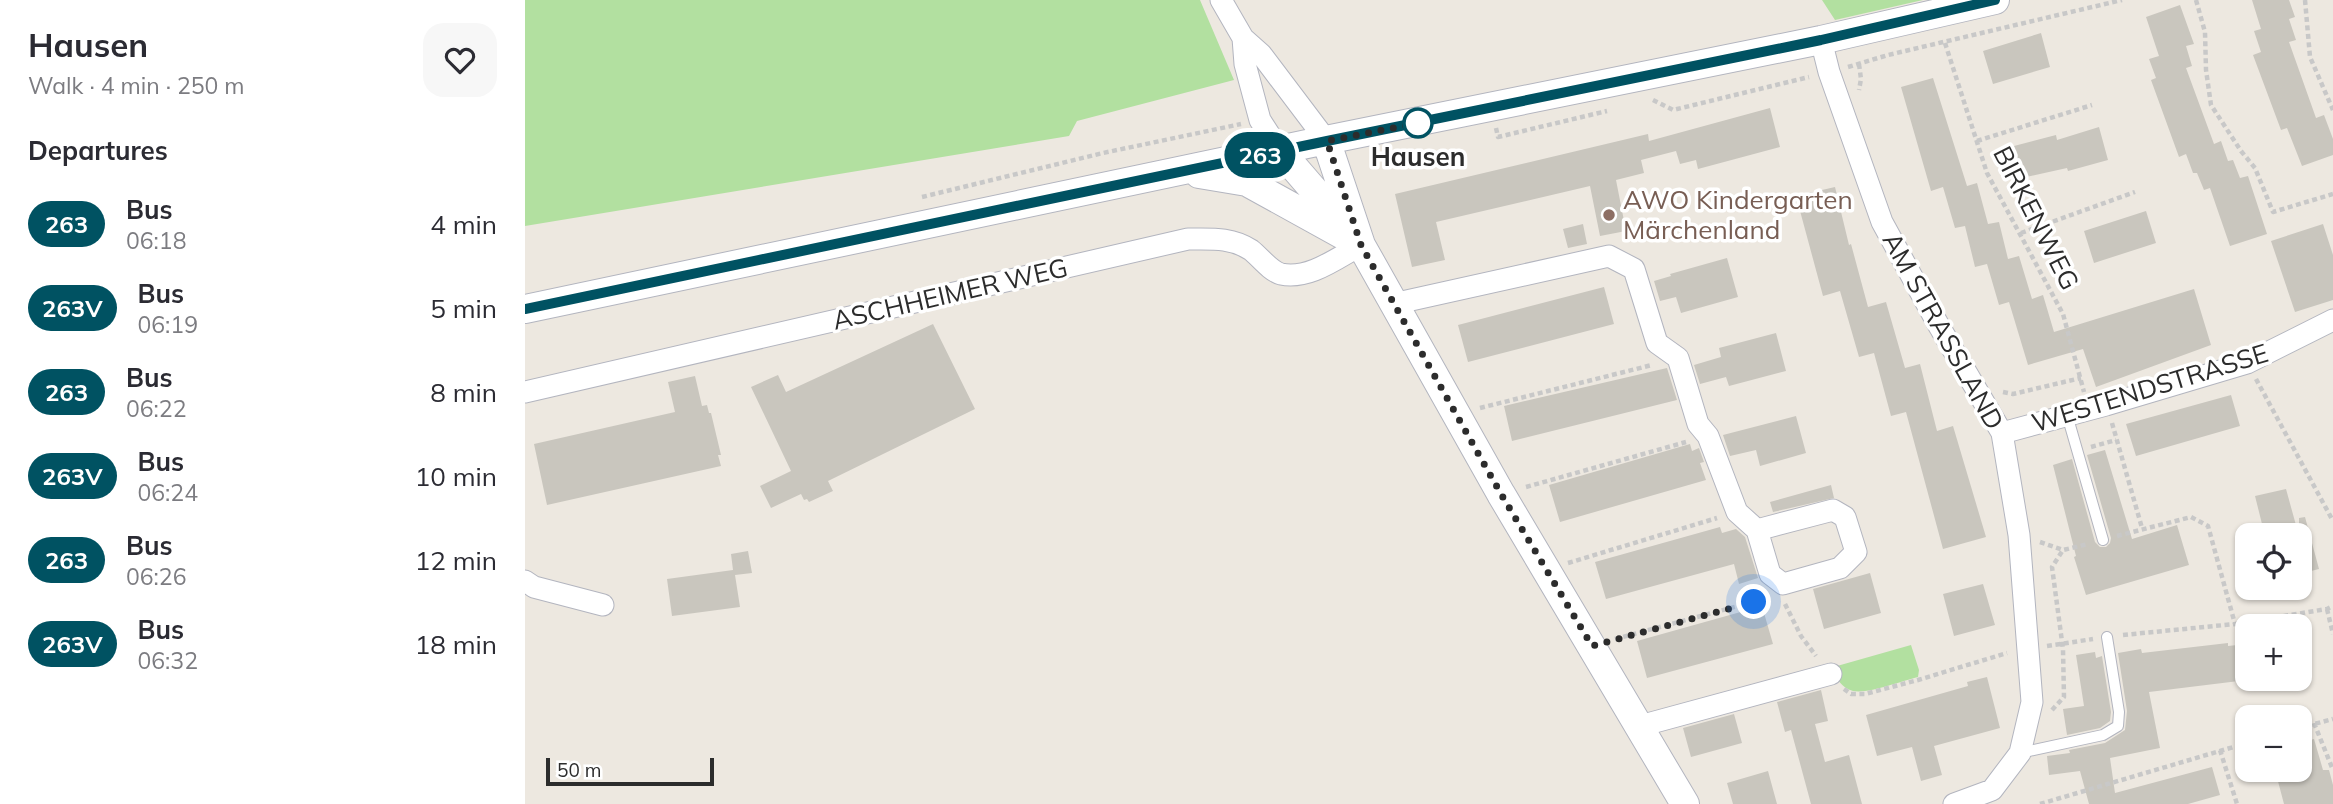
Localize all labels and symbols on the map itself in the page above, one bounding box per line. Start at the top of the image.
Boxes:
marker: Hausen [1403,108,1433,138]
line badge: 263 [1220,132,1300,178]
place label: Hausen [1371,140,1465,173]
street label: BIRKENWEG [1986,140,2087,295]
place label: AWO Kindergarten Märchenland [1623,183,1853,246]
marker: AWO Kindergarten Märchenland [1601,207,1617,223]
street label: AM STRASSLAND [1876,226,2011,435]
street label: ASCHHEIMER WEG [829,250,1071,337]
street label: WESTENDSTRASSE [2028,336,2272,439]
your location [1736,584,1771,619]
scale bar [546,755,714,787]

